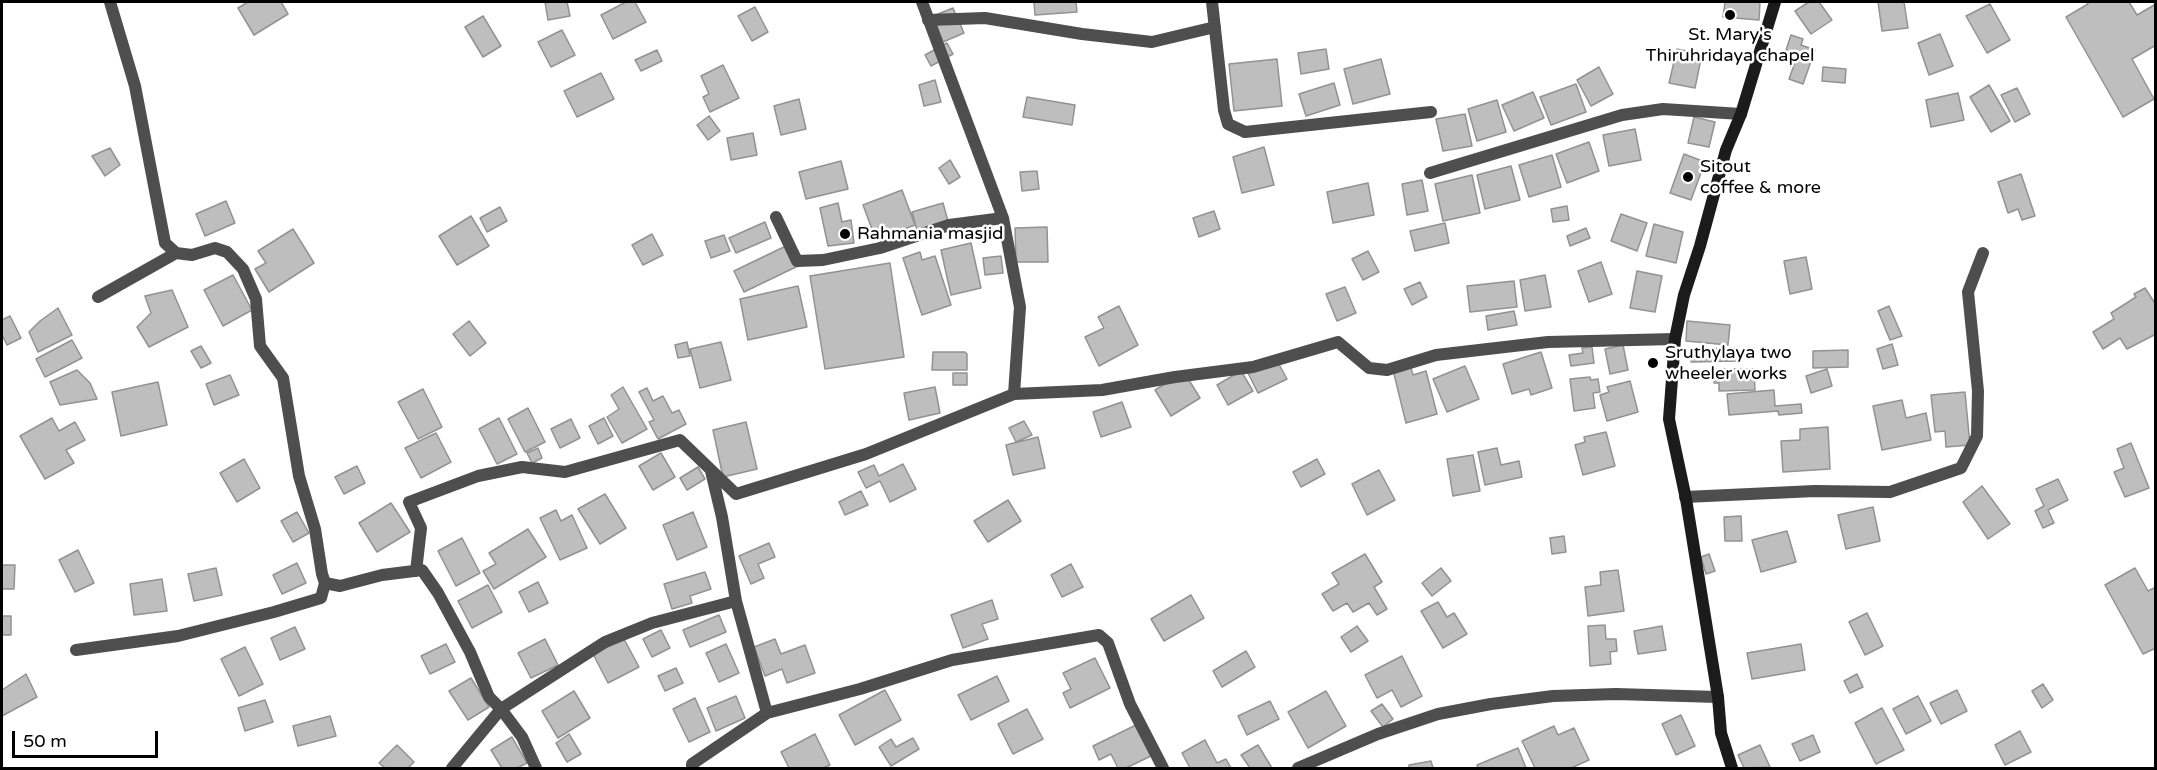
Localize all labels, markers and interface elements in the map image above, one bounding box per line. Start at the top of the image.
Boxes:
marker: St. Mary's Thiruhridaya chapel [1723,8,1737,22]
place label: St. Mary's Thiruhridaya chapel [1646,24,1814,66]
place label: Sitout coffee & more [1700,156,1821,198]
marker: Sitout coffee & more [1681,170,1695,184]
place label: Rahmania masjid [857,223,1003,245]
marker: Rahmania masjid [838,227,852,241]
place label: Sruthylaya two wheeler works [1665,342,1792,385]
marker: Sruthylaya two wheeler works [1646,356,1660,370]
scale bar [15,719,160,757]
text: 50 m [23,730,67,752]

